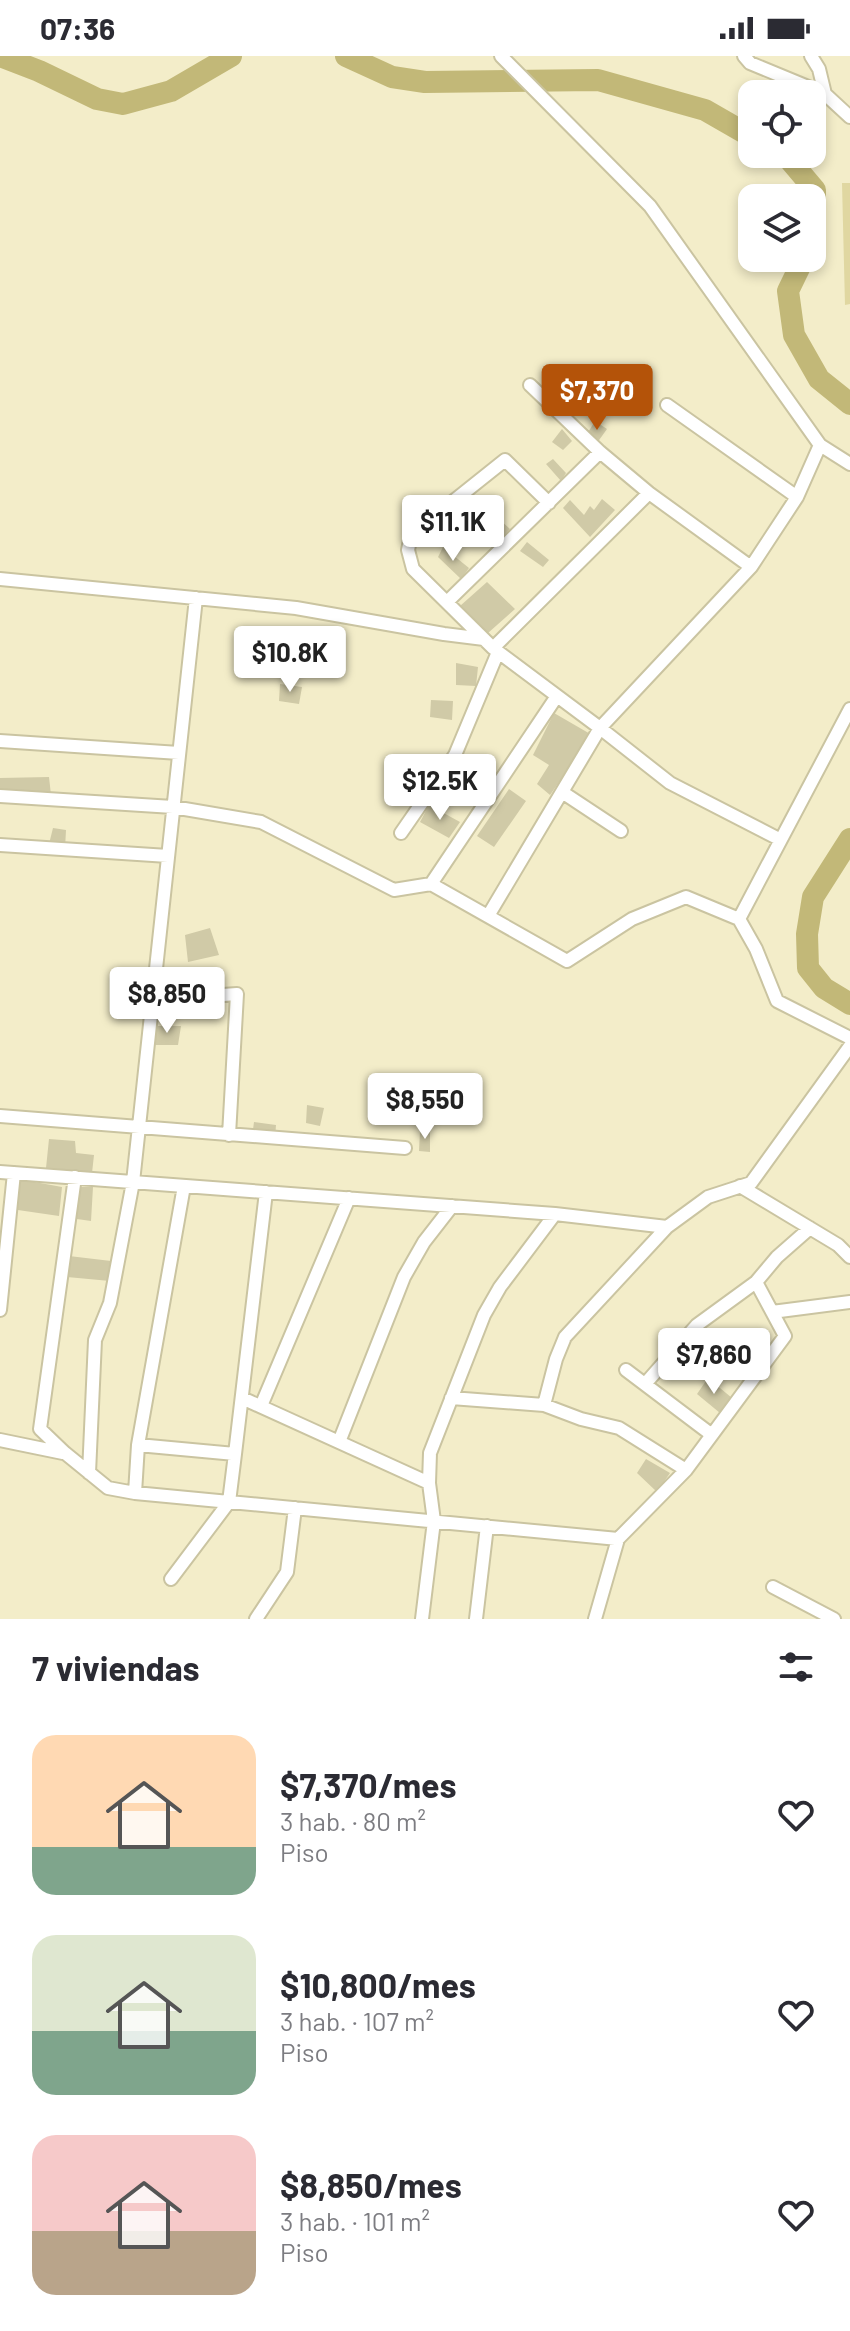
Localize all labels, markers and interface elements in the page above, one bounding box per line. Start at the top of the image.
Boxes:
text: 07:36 [40,10,115,46]
map controls [738,80,826,272]
button: locate [738,80,826,168]
button: layers [738,184,826,272]
pin: $7,370 [532,364,662,432]
text: $7,370 [560,374,634,405]
pin: $11.1K [388,495,518,563]
text: $11.1K [420,505,486,536]
pin: $10.8K [225,626,355,694]
text: $10.8K [252,636,328,667]
pin: $12.5K [375,754,505,822]
text: $12.5K [402,764,478,795]
pin: $8,850 [102,967,232,1035]
text: $8,850 [128,977,206,1008]
pin: $8,550 [360,1073,490,1141]
text: $8,550 [386,1083,464,1114]
pin: $7,860 [649,1328,779,1396]
text: $7,860 [676,1338,752,1369]
icon: filters [774,1645,818,1689]
text: 7 viviendas [32,1647,200,1688]
text: $7,370/mes [280,1764,456,1805]
icon: home [96,1767,192,1863]
icon: heart [774,1793,818,1837]
text: 3 hab. · 80 m² [280,1805,426,1836]
text: Piso [280,1836,329,1867]
text: $10,800/mes [280,1964,476,2005]
icon: home [96,1967,192,2063]
icon: heart [774,1993,818,2037]
text: 3 hab. · 107 m² [280,2005,434,2036]
text: Piso [280,2036,329,2067]
text: $8,850/mes [280,2164,462,2205]
icon: home [96,2167,192,2263]
icon: heart [774,2193,818,2237]
text: 3 hab. · 101 m² [280,2205,430,2236]
text: Piso [280,2236,329,2267]

